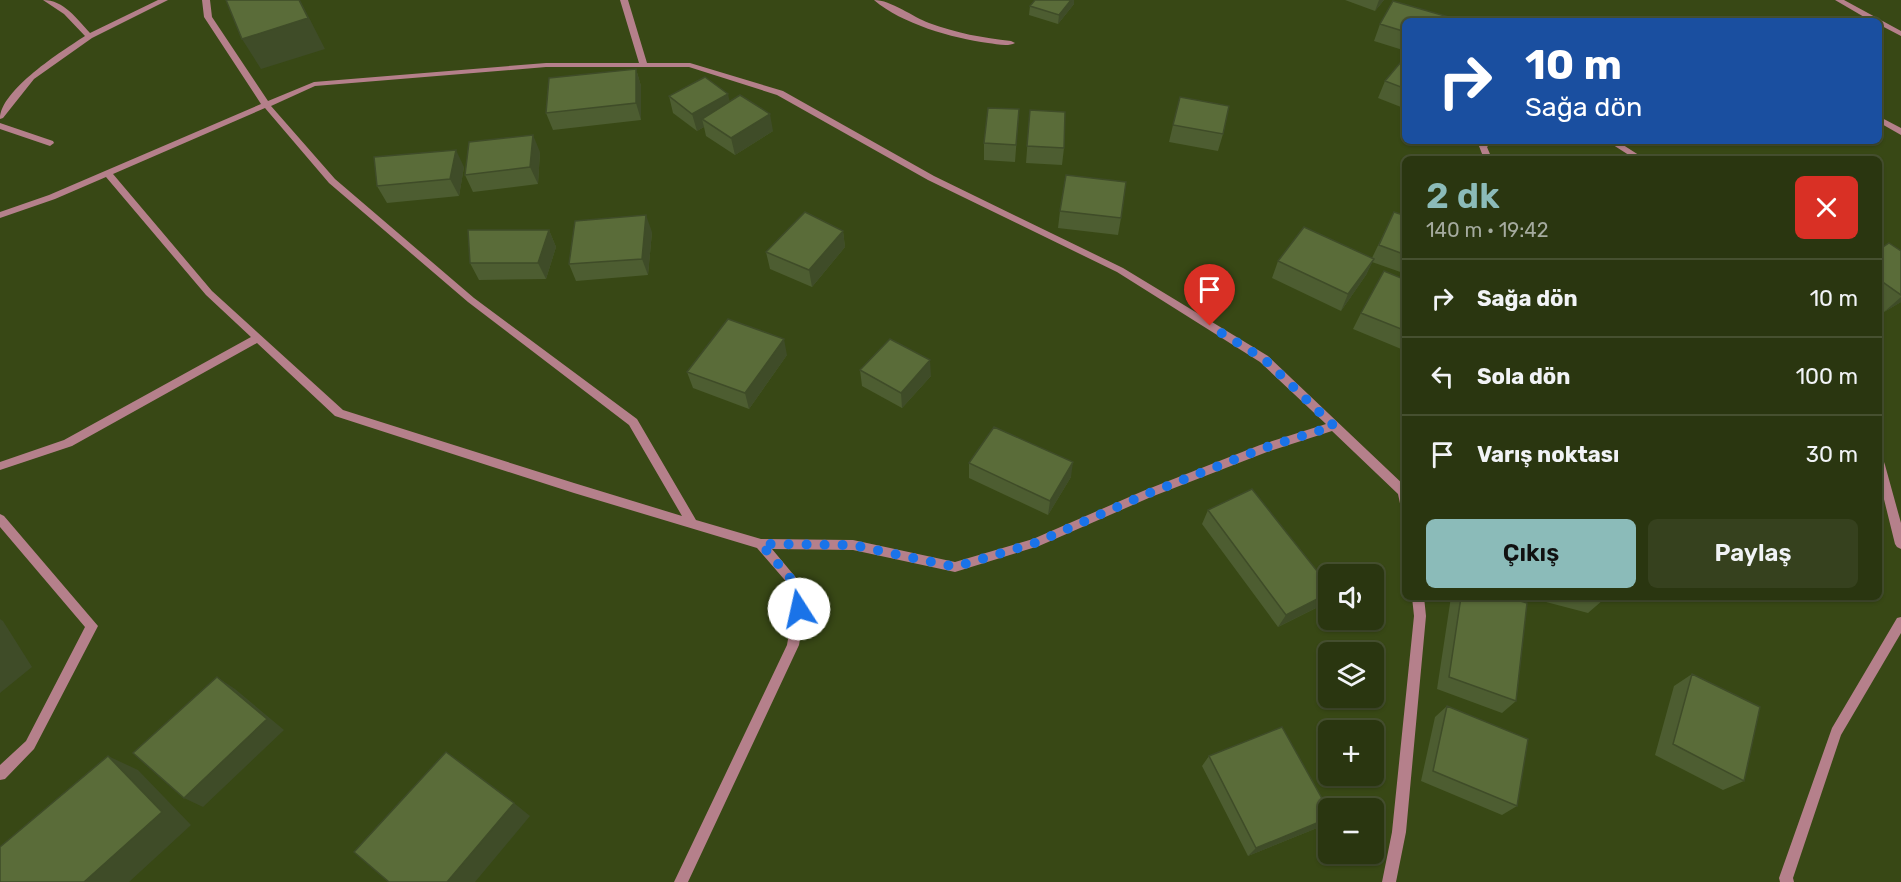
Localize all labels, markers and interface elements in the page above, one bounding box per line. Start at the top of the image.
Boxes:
text: 10 m [1525,40,1622,90]
icon: right [1426,42,1504,120]
text: Sağa dön [1525,91,1642,123]
text: 2 dk [1426,174,1500,217]
button: close [1795,176,1858,239]
text: 140 m · 19:42 [1426,218,1548,242]
pin [1184,264,1235,326]
icon: arrive [1193,273,1226,306]
icon: right [1426,282,1459,315]
text: Sağa dön [1477,285,1578,312]
text: 10 m [1810,285,1858,312]
icon: left [1426,360,1459,393]
text: Sola dön [1477,363,1570,390]
text: 100 m [1796,363,1858,390]
icon: arrive [1426,438,1459,471]
text: Varış noktası [1477,441,1619,468]
text: 30 m [1806,441,1858,468]
button: Çıkış [1426,519,1636,588]
button: Paylaş [1648,519,1858,588]
map controls [1318,564,1384,864]
button: sound [1318,564,1384,630]
position arrow [767,577,831,641]
button: layers [1318,642,1384,708]
button: + [1318,720,1384,786]
button: − [1318,798,1384,864]

